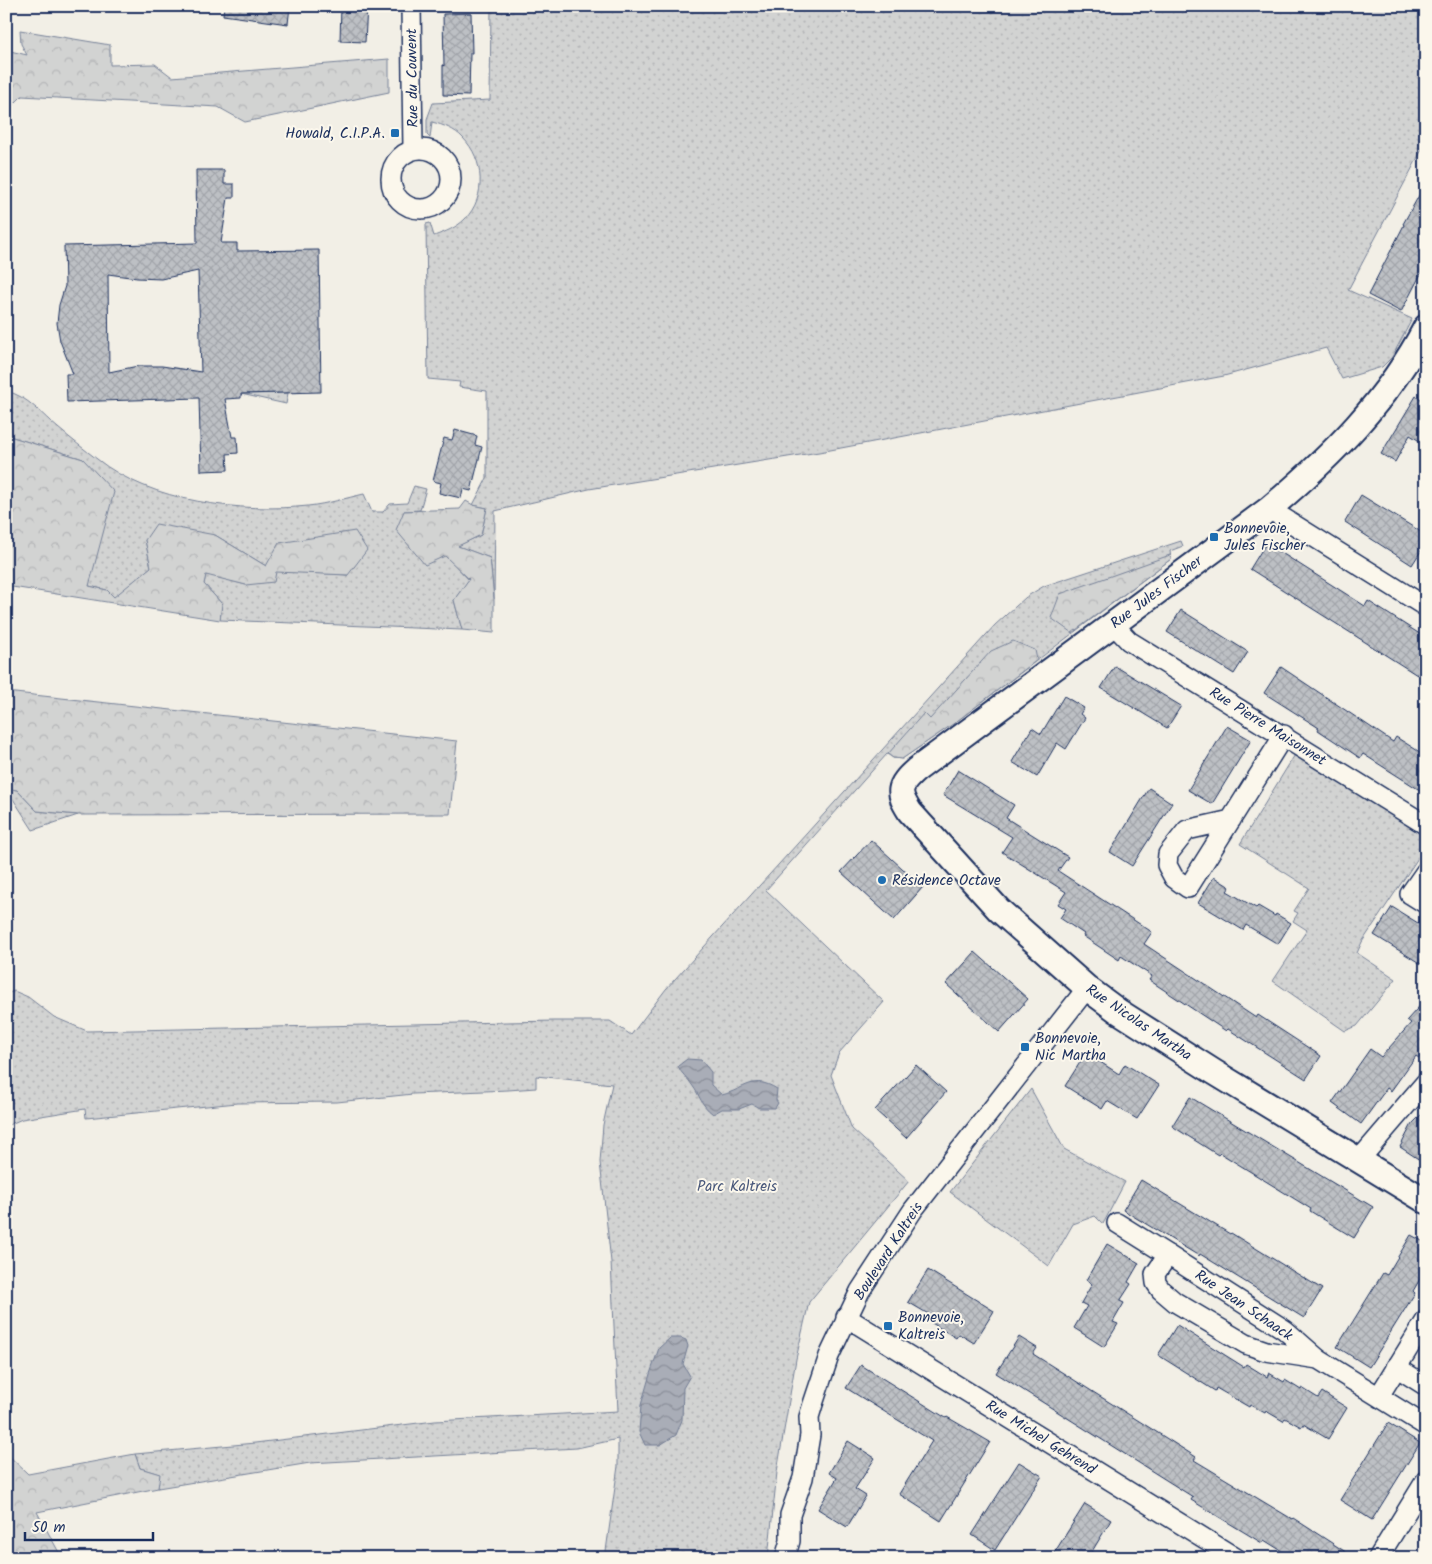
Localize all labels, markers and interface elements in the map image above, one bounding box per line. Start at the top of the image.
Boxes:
street label: Rue du Couvent [400,28,426,128]
place label: Howald, C.I.P.A. [285,122,385,146]
marker: Howald, C.I.P.A. [389,127,401,139]
place label: Bonnevoie, Jules Fischer [1224,517,1306,558]
marker: Bonnevoie, Jules Fischer [1208,531,1220,543]
street label: Rue Jules Fischer [1105,549,1209,635]
street label: Rue Pierre Maisonnet [1204,681,1331,773]
place label: Résidence Octave [892,869,1001,893]
marker: Résidence Octave [876,874,888,886]
street label: Rue Nicolas Martha [1080,978,1196,1067]
place label: Bonnevoie, Nic Martha [1035,1027,1106,1068]
marker: Bonnevoie, Nic Martha [1019,1041,1031,1053]
park label: Parc Kaltreis [697,1175,778,1199]
street label: Boulevard Kaltreis [848,1197,930,1305]
street label: Rue Jean Schaack [1189,1264,1298,1348]
place label: Bonnevoie, Kaltreis [898,1306,964,1347]
marker: Bonnevoie, Kaltreis [882,1320,894,1332]
street label: Rue Michel Gehrend [980,1394,1101,1482]
scale bar [25,1509,152,1541]
text: 50 m [32,1516,66,1540]

